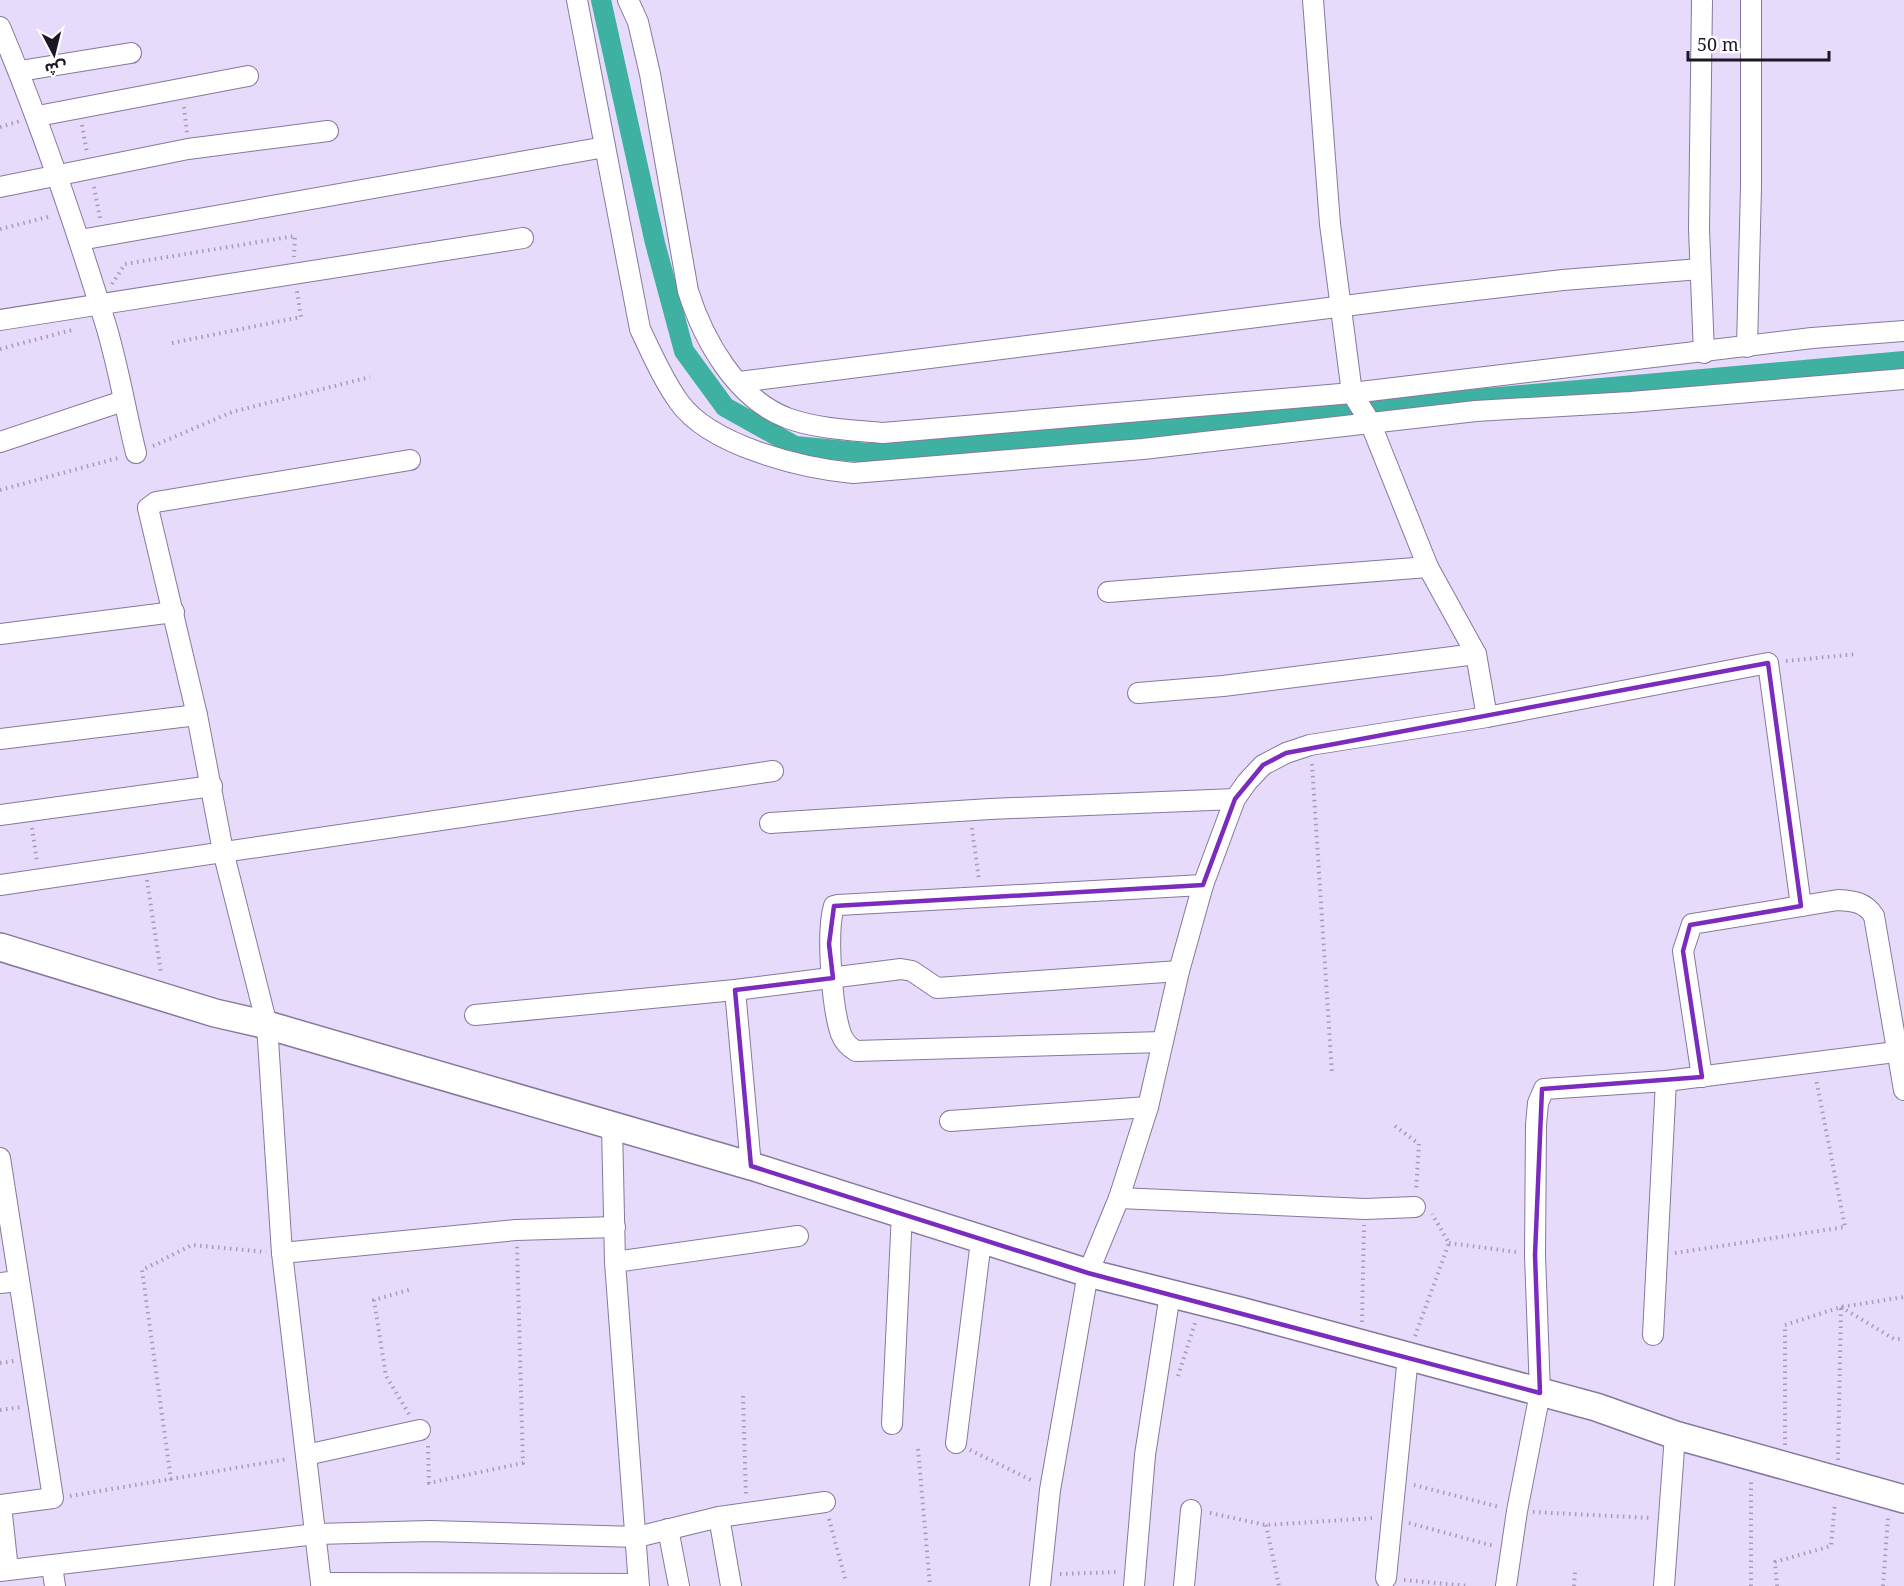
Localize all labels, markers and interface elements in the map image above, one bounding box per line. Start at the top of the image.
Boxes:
north arrow [24,24,84,84]
scale bar [1688,24,1829,62]
text: 50 m [1697,32,1739,56]
text: ش [44,57,68,81]

